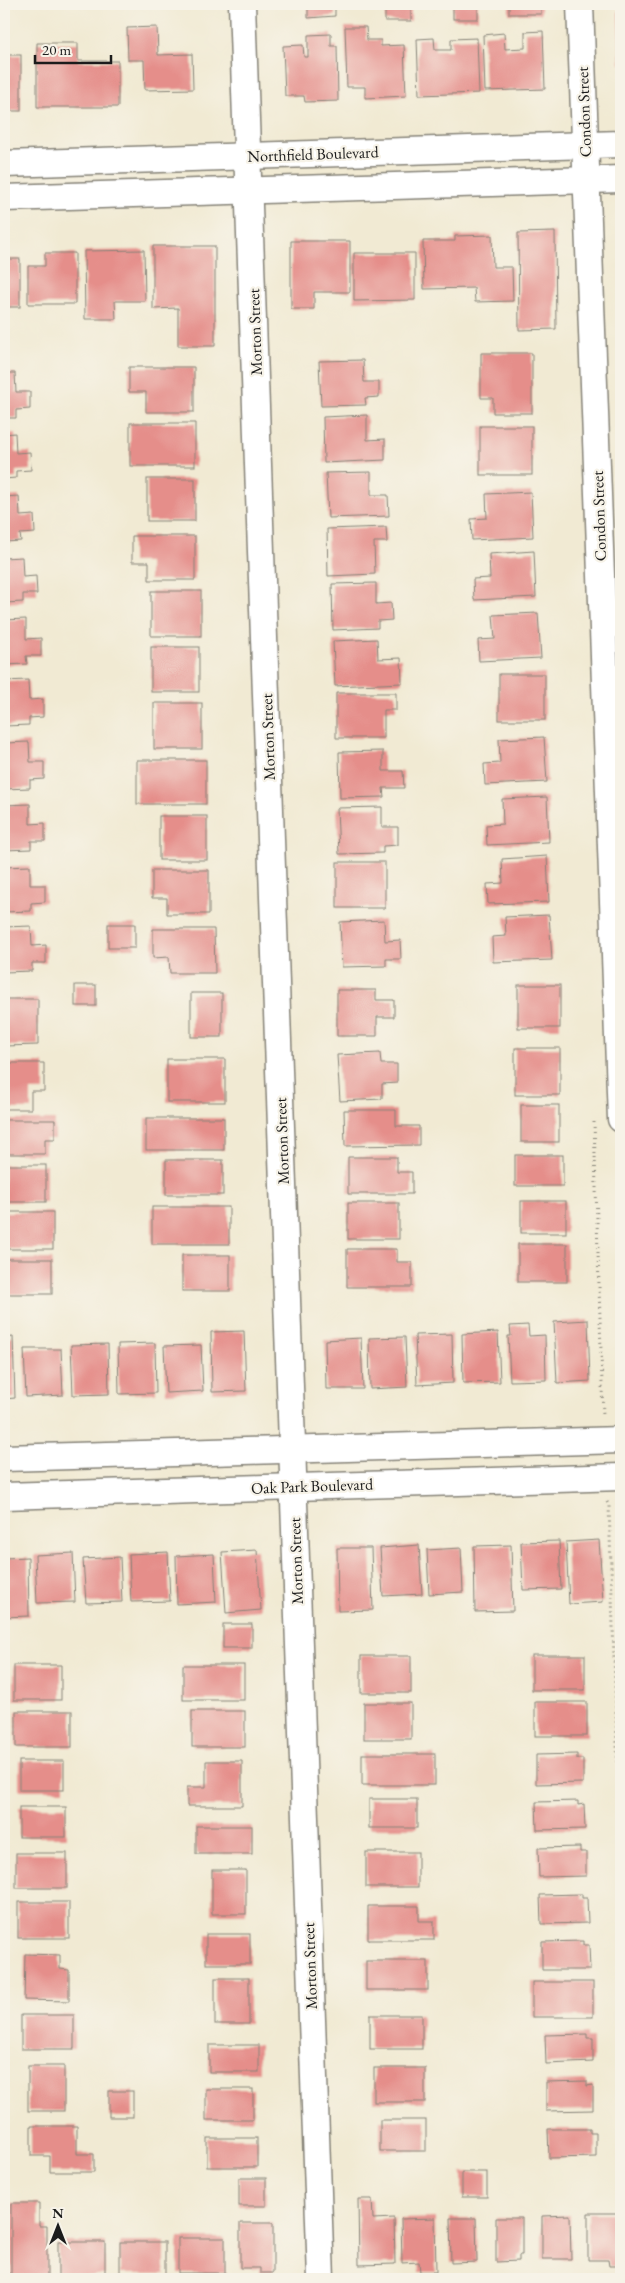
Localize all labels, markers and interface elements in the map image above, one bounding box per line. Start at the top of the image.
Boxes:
scale bar [35,32,111,64]
text: 20 m [42,40,71,59]
street label: Condon Street [572,66,596,158]
street label: Northfield Boulevard [247,141,380,167]
street label: Morton Street [243,288,267,376]
street label: Condon Street [587,470,611,562]
street label: Morton Street [256,693,280,781]
street label: Morton Street [270,1097,294,1185]
street label: Oak Park Boulevard [251,1473,374,1499]
street label: Morton Street [284,1517,308,1605]
street label: Morton Street [298,1922,322,2010]
north arrow [32,2200,82,2250]
text: N [52,2204,64,2222]

